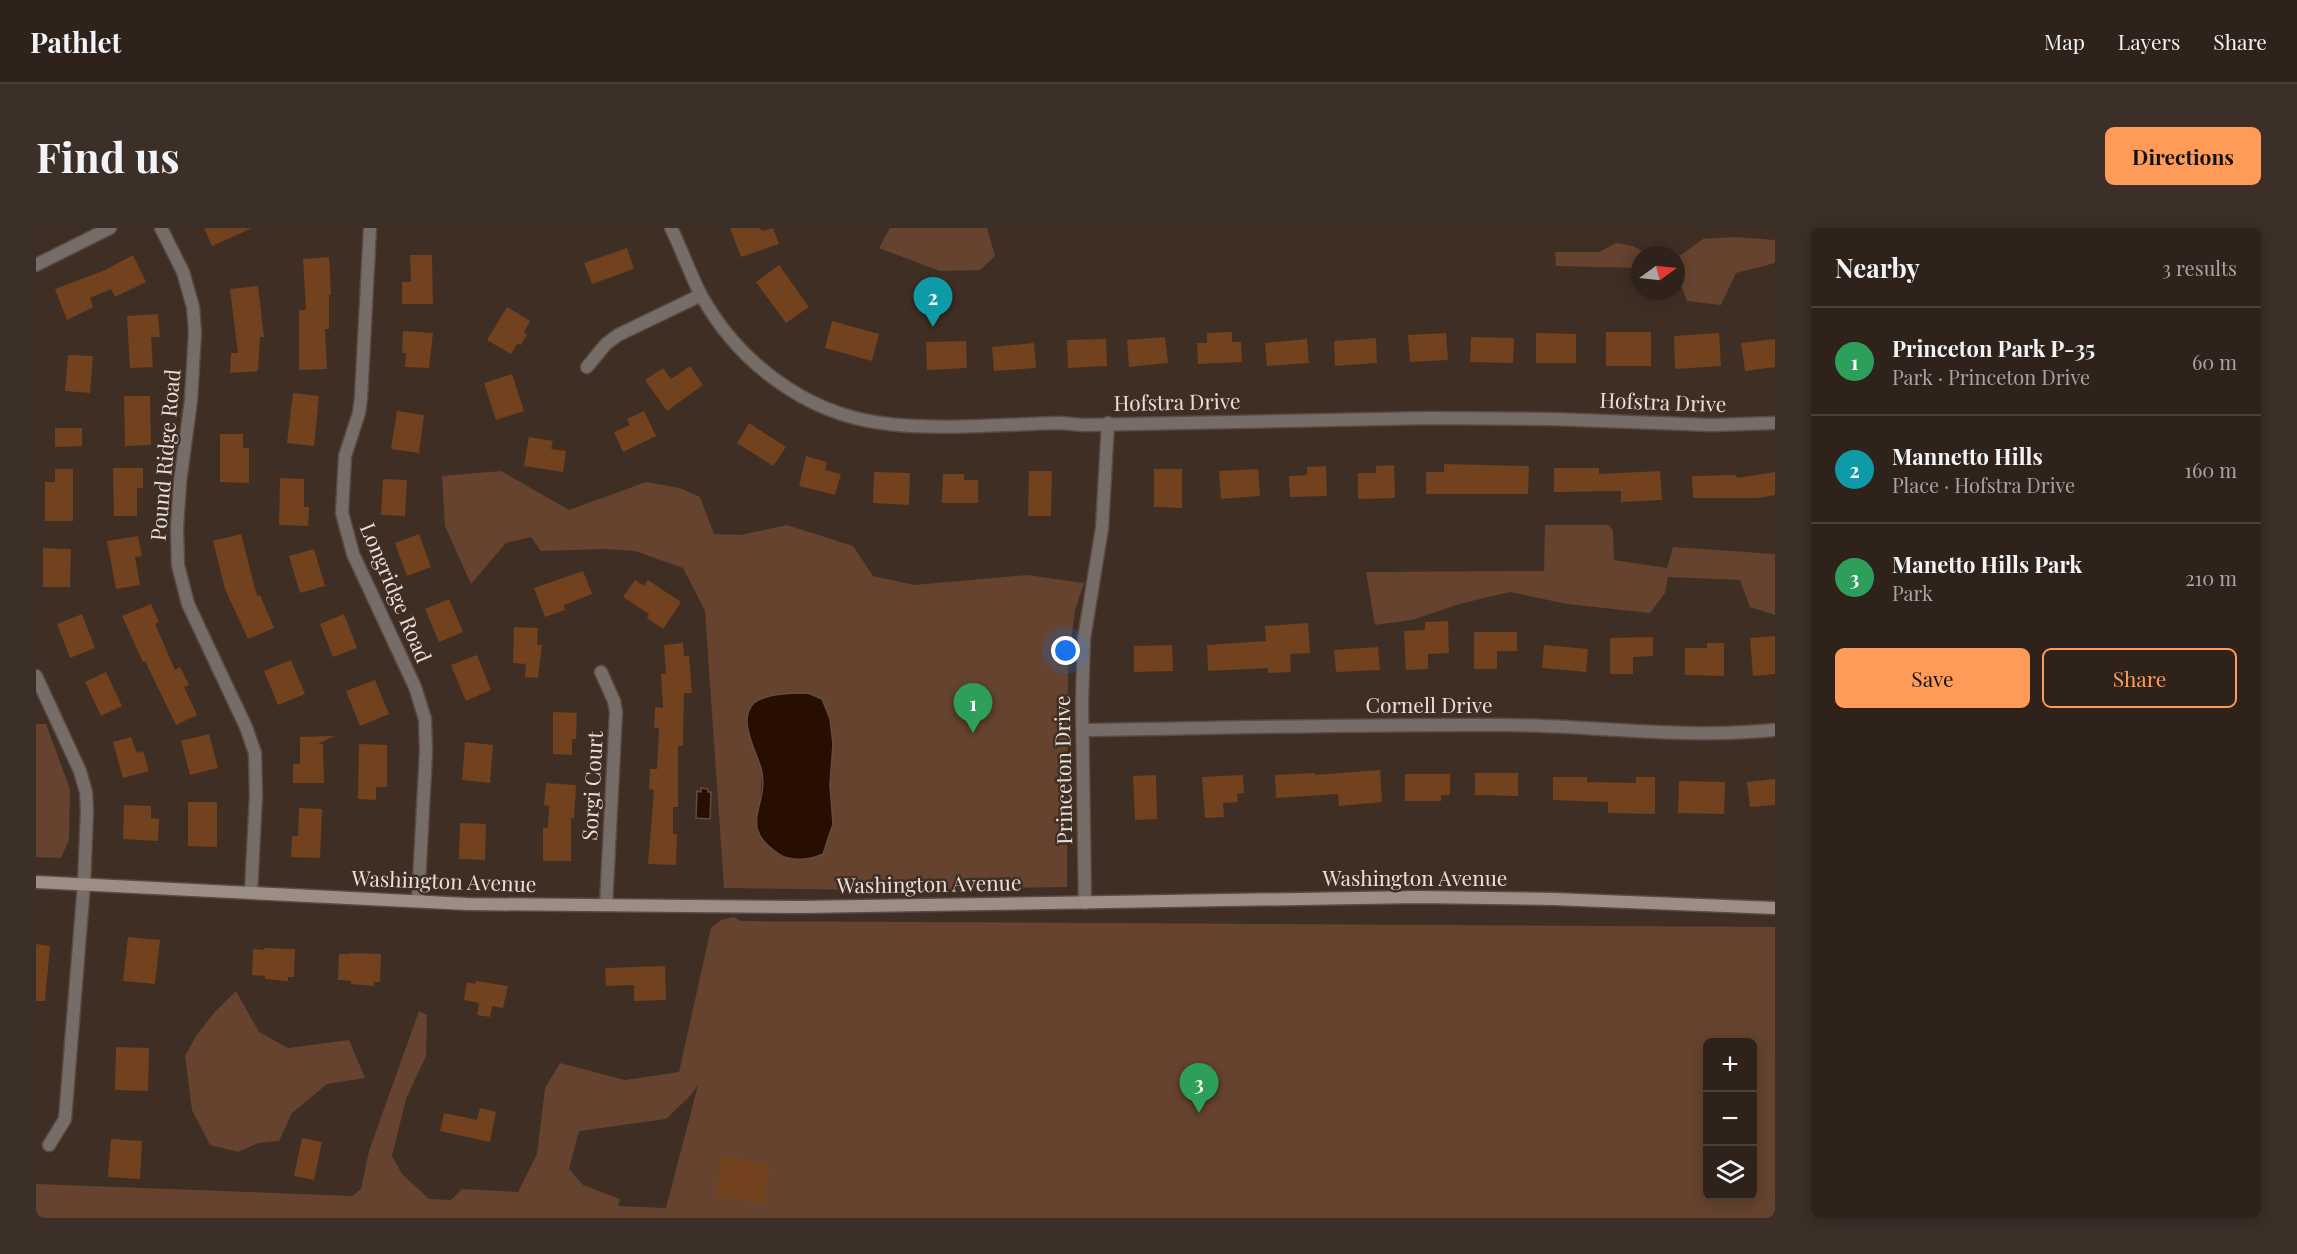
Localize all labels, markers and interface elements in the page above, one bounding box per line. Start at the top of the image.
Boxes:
text: Pathlet [30,23,121,60]
text: Map [2044,27,2085,55]
text: Layers [2118,27,2180,55]
text: Share [2213,27,2267,55]
button: Directions [2105,127,2261,185]
text: Find us [36,128,180,184]
north arrow [1631,246,1685,300]
text: Nearby [1835,250,1920,285]
text: 3 results [2162,254,2237,281]
pin: 2 [914,278,952,327]
text: Princeton Park P-35 [1892,333,2095,363]
text: 1 [1851,348,1858,375]
text: 60 m [2192,348,2237,375]
text: Park · Princeton Drive [1892,363,2090,390]
street label: Pound Ridge Road [143,368,185,542]
street label: Hofstra Drive [1599,385,1727,417]
street label: Hofstra Drive [1113,386,1241,416]
text: Mannetto Hills [1892,441,2043,471]
text: 2 [1849,456,1860,483]
text: 160 m [2185,456,2237,483]
text: Place · Hofstra Drive [1892,471,2075,498]
street label: Longridge Road [355,518,439,666]
text: Manetto Hills Park [1892,549,2082,579]
text: 3 [1850,564,1859,591]
text: 210 m [2185,564,2237,591]
text: Park [1892,579,1933,606]
your location [1051,636,1080,665]
button: Save [1835,648,2030,708]
button: Share [2042,648,2237,708]
pin: 1 [954,684,992,733]
street label: Cornell Drive [1365,690,1493,718]
street label: Princeton Drive [1047,695,1077,845]
street label: Sorgi Court [574,730,608,841]
street label: Washington Avenue [350,863,537,897]
street label: Washington Avenue [1321,863,1508,891]
street label: Washington Avenue [835,867,1022,899]
map controls [1703,1038,1757,1200]
button: + [1703,1038,1757,1092]
pin: 3 [1180,1064,1218,1113]
button: − [1703,1092,1757,1146]
button: layers [1703,1146,1757,1200]

